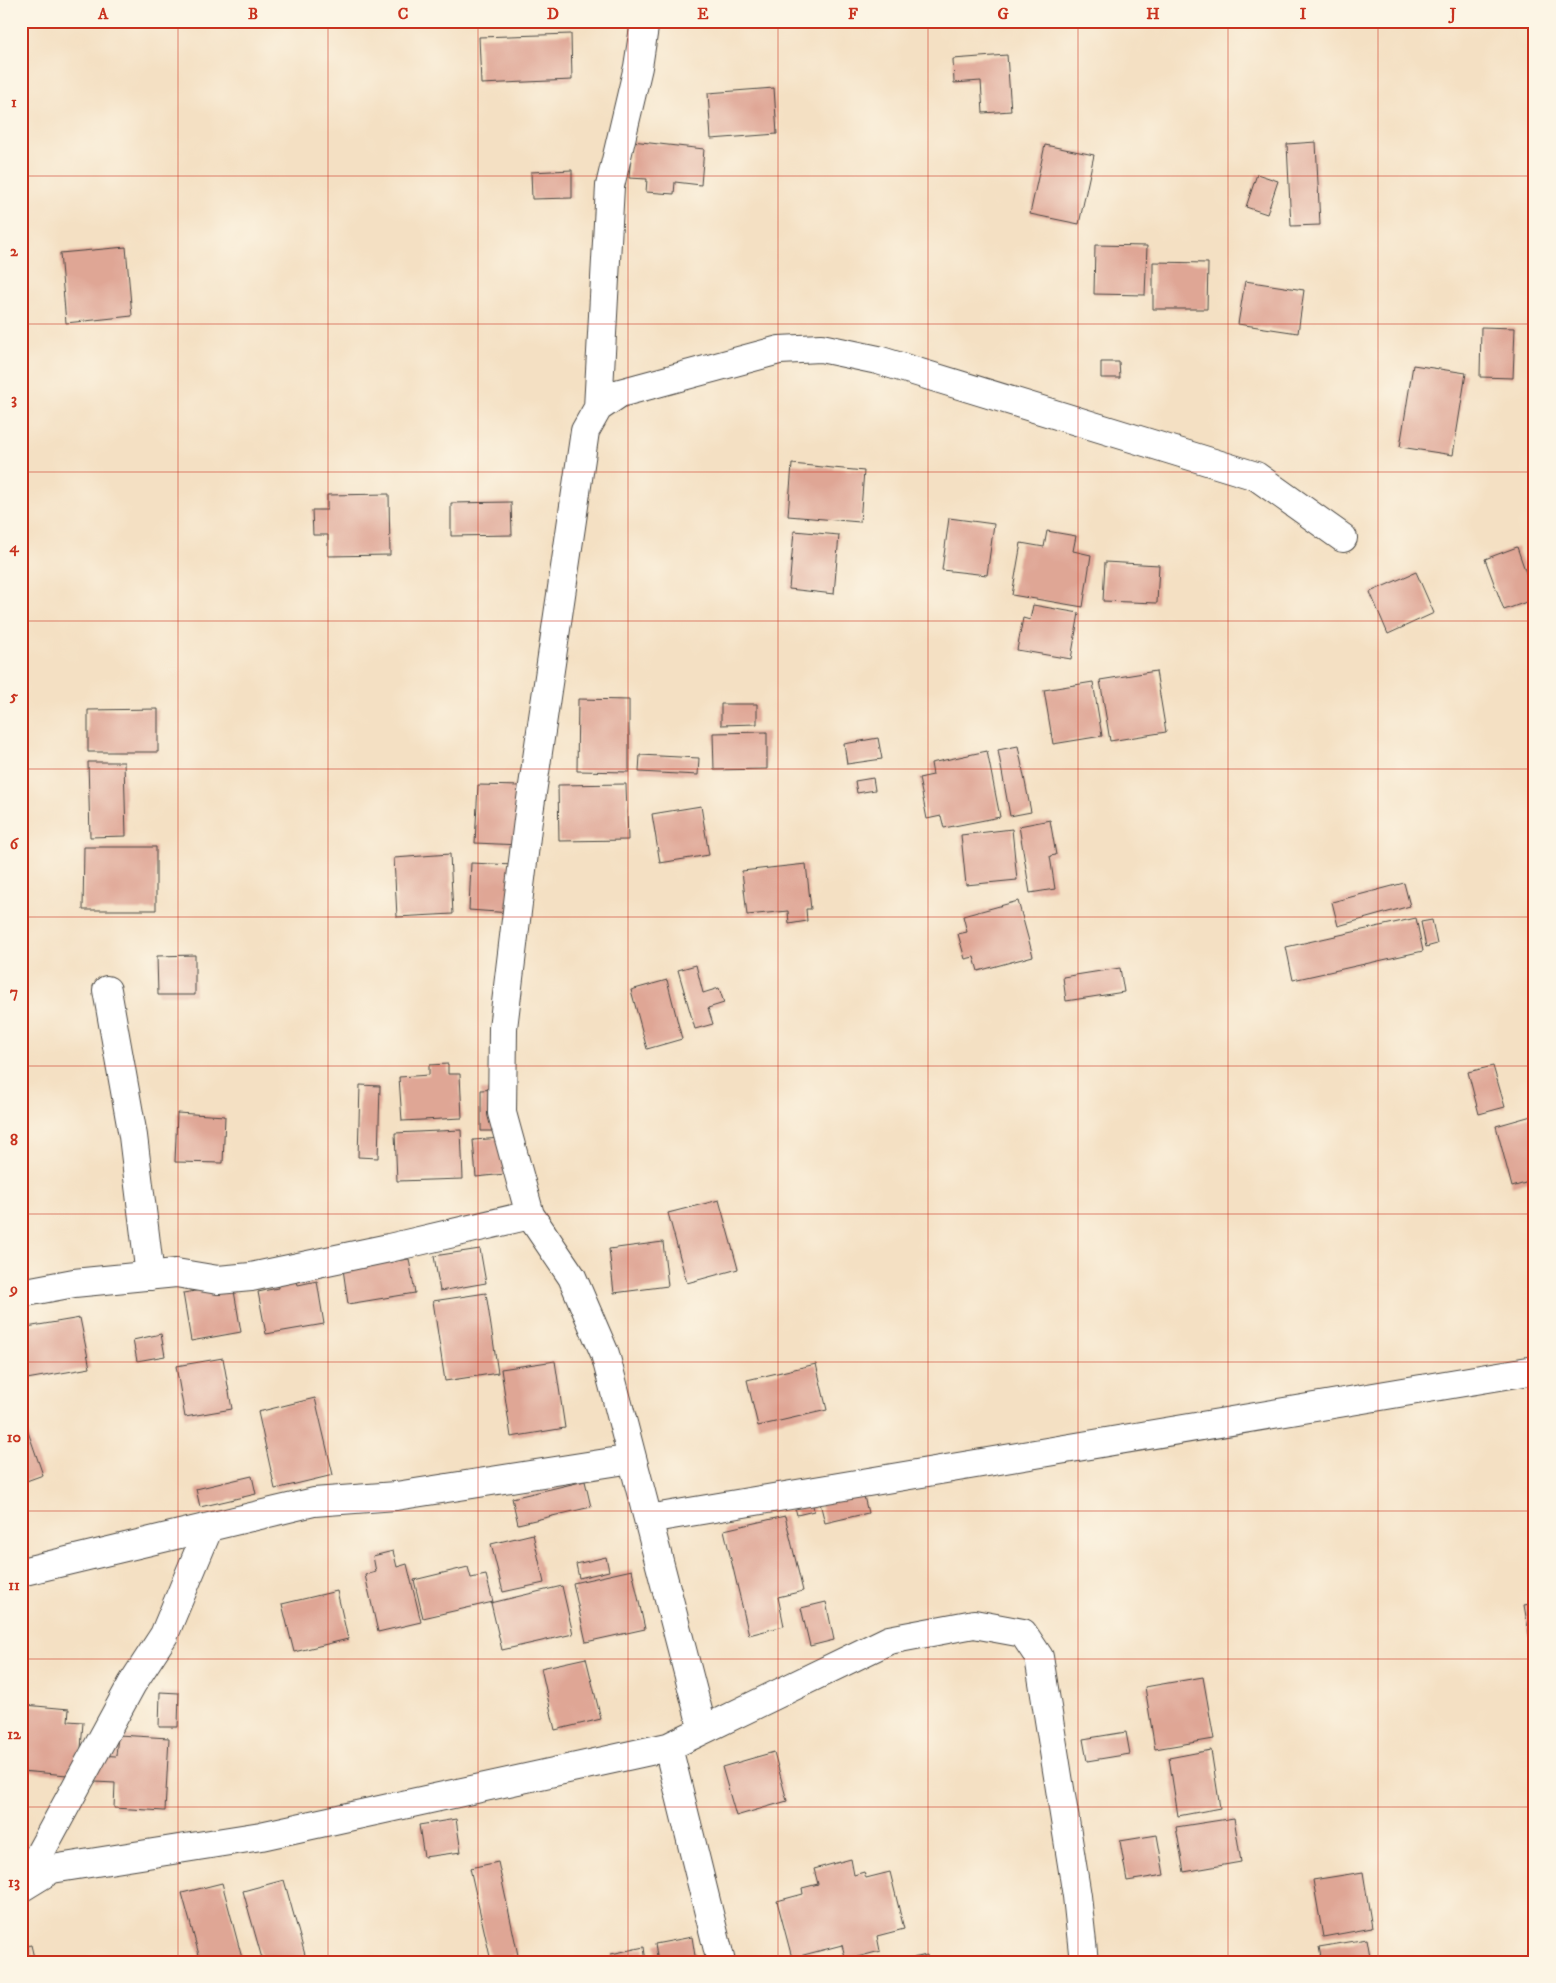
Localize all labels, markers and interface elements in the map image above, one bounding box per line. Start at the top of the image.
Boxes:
text: A [97,4,109,24]
text: B [248,4,258,24]
text: C [398,4,408,24]
text: D [547,4,559,24]
text: E [697,4,709,24]
text: F [848,4,858,24]
text: G [997,4,1009,24]
text: H [1146,4,1160,24]
text: I [1300,4,1307,24]
text: J [1448,4,1457,24]
text: 1 [11,92,17,112]
text: 2 [10,241,19,261]
text: 3 [11,389,17,409]
text: 4 [8,537,19,557]
text: 5 [9,686,18,706]
text: 6 [10,834,20,854]
text: 7 [10,982,18,1002]
text: 8 [10,1130,18,1150]
text: 9 [9,1279,18,1299]
text: 10 [7,1427,22,1447]
text: 11 [8,1575,20,1595]
text: 12 [7,1724,22,1744]
text: 13 [8,1872,20,1892]

